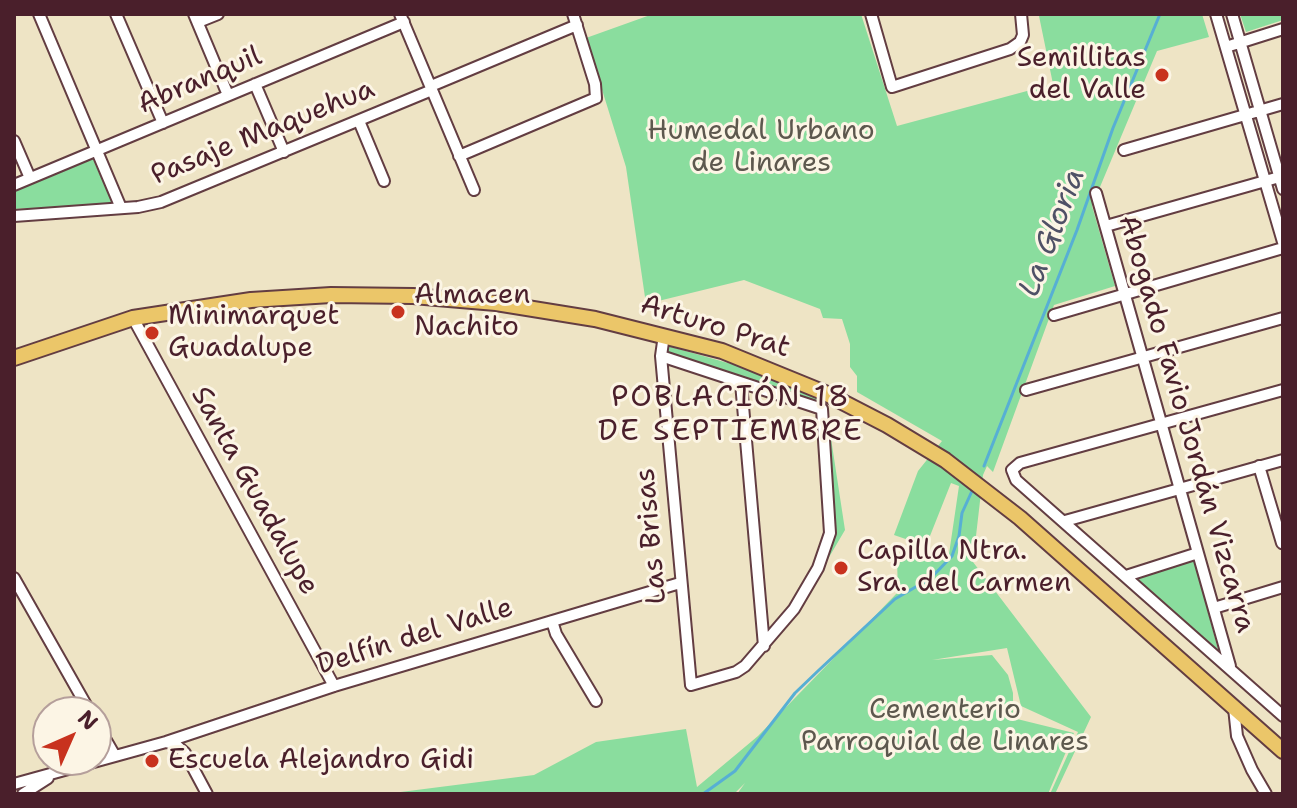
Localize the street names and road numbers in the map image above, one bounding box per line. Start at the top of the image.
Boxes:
street label: Abranquil [133,40,267,122]
street label: Pasaje Maquehua [146,73,380,193]
street label: Abogado Favio Jordán Vizcarra [1110,211,1262,637]
street label: Arturo Prat [636,288,794,366]
street label: Santa Guadalupe [183,381,325,601]
street label: Las Brisas [629,467,675,605]
street label: Delfín del Valle [313,591,517,683]

